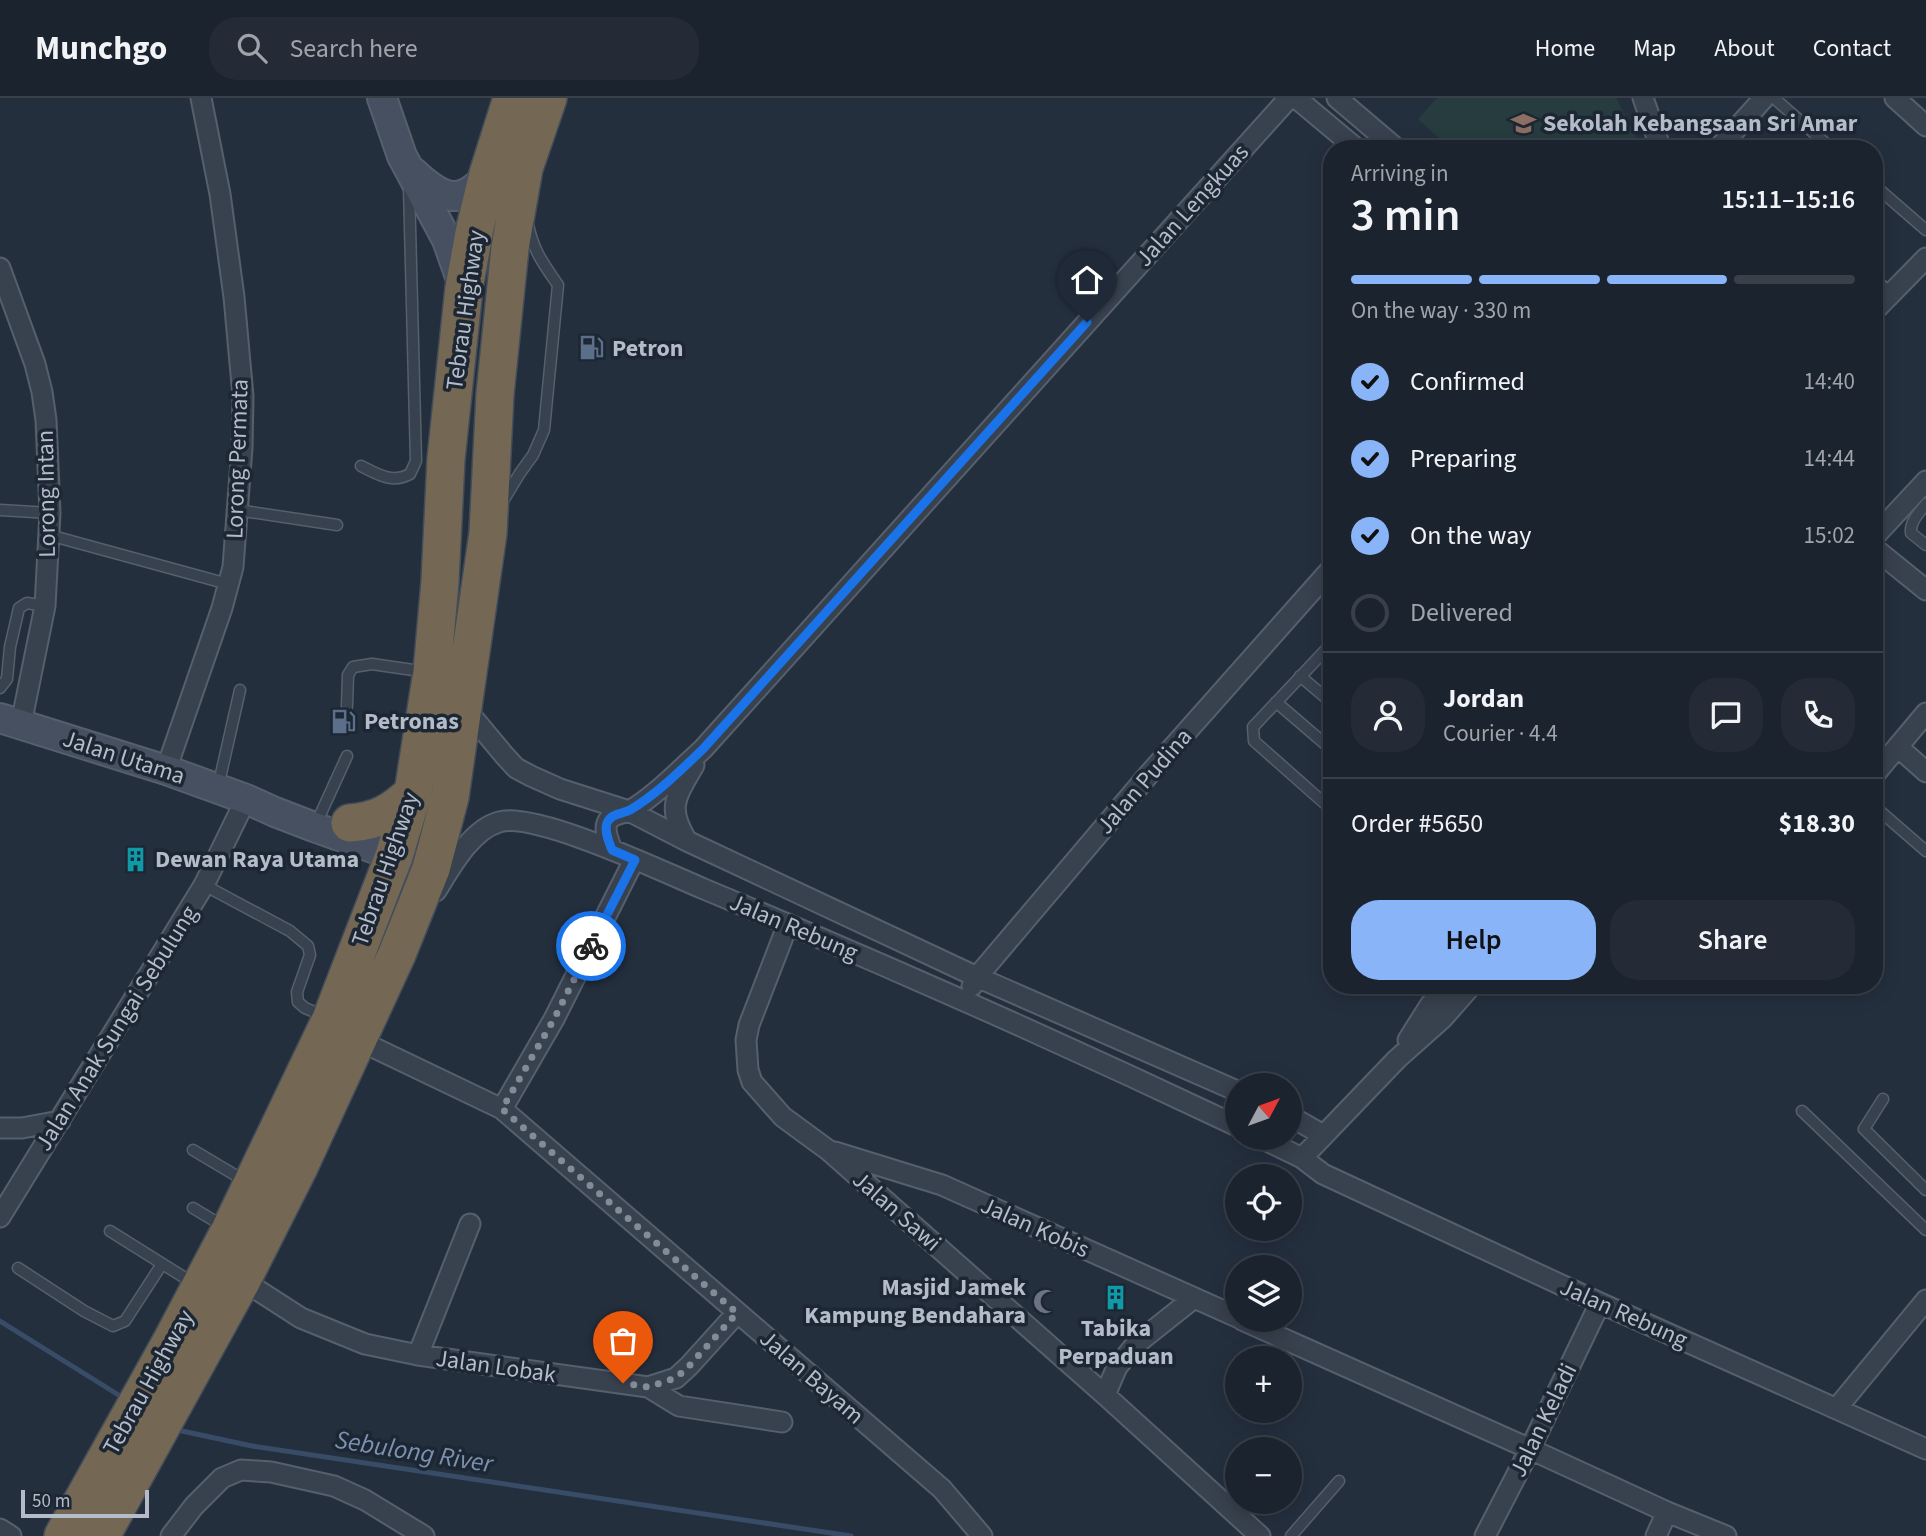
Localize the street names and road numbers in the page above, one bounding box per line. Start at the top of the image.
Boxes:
street label: Jalan Lengkuas [1128,136,1257,275]
street label: Tebrau Highway [437,228,494,392]
street label: Lorong Permata [217,378,258,540]
street label: Lorong Intan [28,430,65,558]
street label: Jalan Pudina [1088,720,1201,842]
street label: Jalan Utama [58,721,190,794]
street label: Tebrau Highway [343,787,428,951]
street label: Jalan Rebung [724,885,864,970]
street label: Jalan Anak Sungai Sebulung [26,899,206,1158]
street label: Jalan Sawi [845,1163,949,1260]
street label: Jalan Kobis [975,1188,1095,1267]
street label: Jalan Rebung [1554,1270,1693,1357]
street label: Tebrau Highway [94,1303,203,1461]
street label: Jalan Bayam [752,1322,872,1433]
street label: Jalan Lobak [434,1341,558,1392]
street label: Jalan Keladi [1501,1357,1586,1483]

